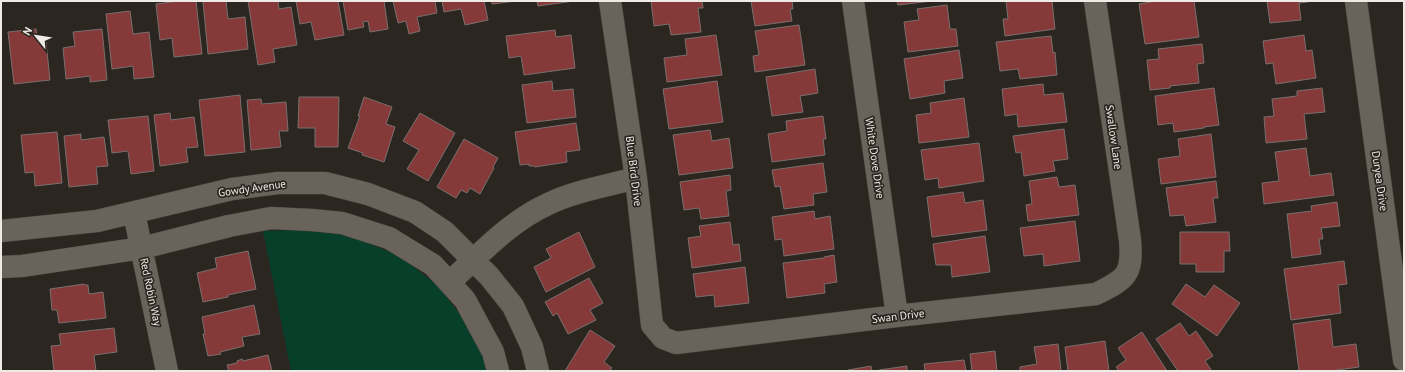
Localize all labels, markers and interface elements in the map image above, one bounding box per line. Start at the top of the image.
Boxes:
north arrow [16,16,56,56]
text: N [19,24,35,38]
street label: Swallow Lane [1103,104,1126,170]
street label: White Dove Drive [862,117,888,200]
street label: Blue Bird Drive [623,135,645,207]
street label: Duryea Drive [1369,150,1391,212]
street label: Gowdy Avenue [217,176,287,200]
street label: Red Robin Way [137,257,165,328]
street label: Swan Drive [871,306,926,326]

